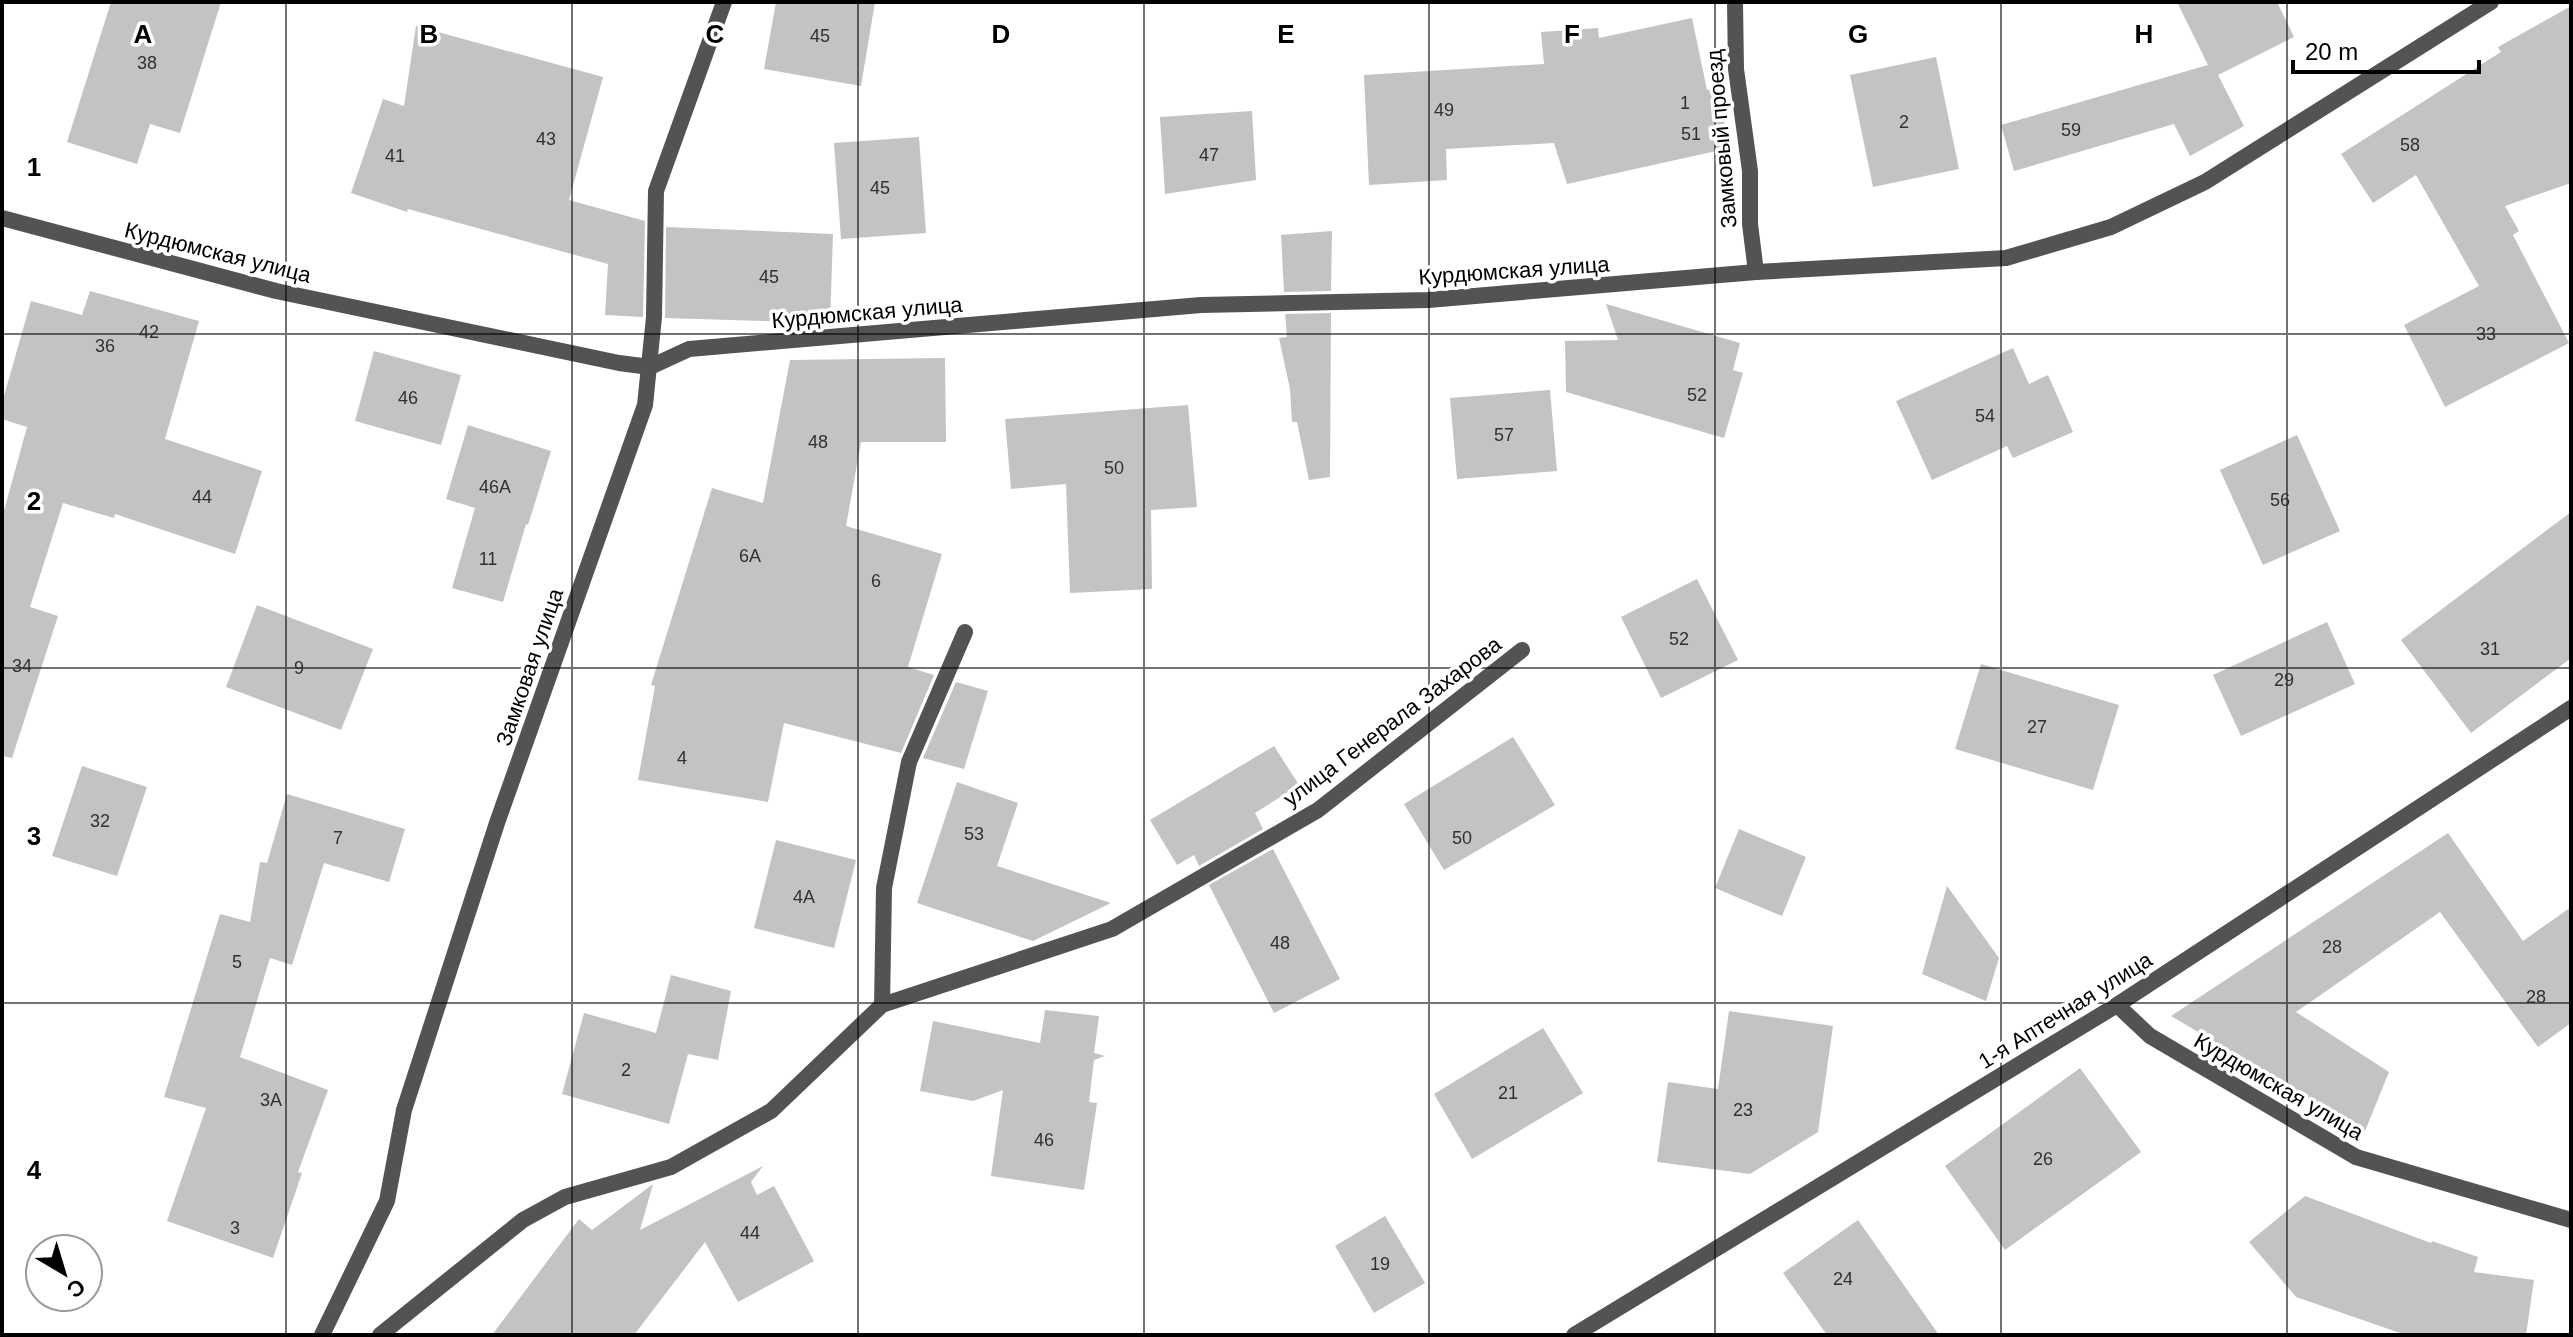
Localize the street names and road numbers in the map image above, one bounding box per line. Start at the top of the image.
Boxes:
street label: Замковый проезд [1701,48,1742,229]
street label: Курдюмская улица [122,217,314,288]
street label: Курдюмская улица [1418,251,1611,290]
street label: Курдюмская улица [771,292,964,333]
street label: Замковая улица [491,584,568,749]
street label: улица Генерала Захарова [1279,631,1507,811]
street label: 1-я Аптечная улица [1974,946,2157,1074]
street label: Курдюмская улица [2190,1028,2369,1145]

